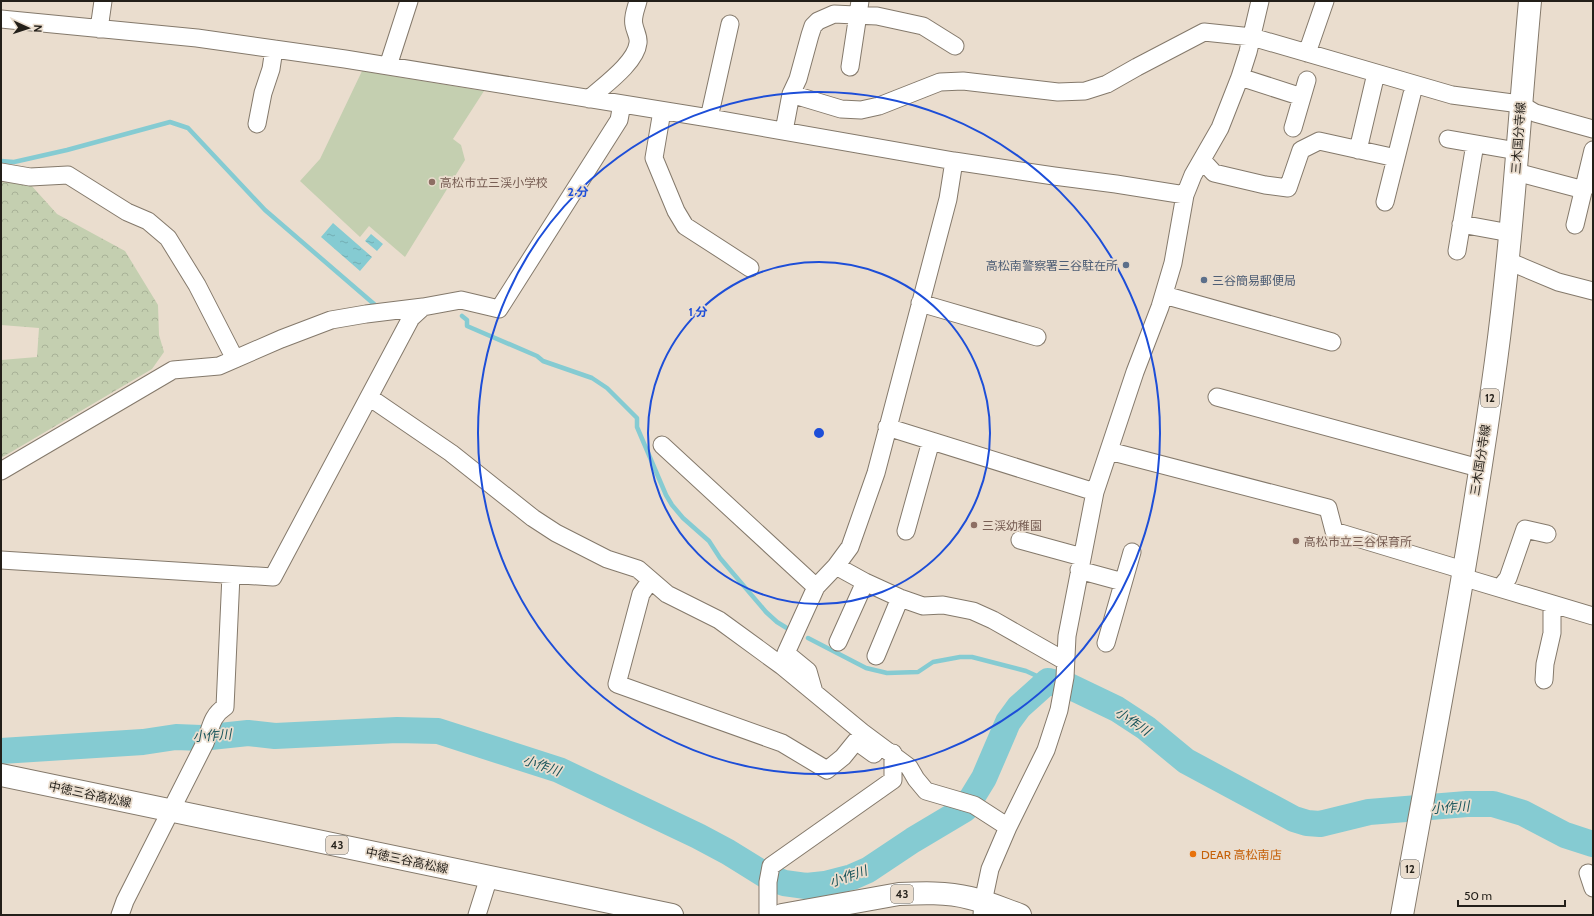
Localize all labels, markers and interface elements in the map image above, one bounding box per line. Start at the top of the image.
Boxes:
north arrow [8,8,48,48]
text: N [31,24,45,33]
street label: 三木国分寺線 [1508,102,1528,174]
place label: 高松市立三渓小学校 [440,175,548,190]
marker: 高松市立三渓小学校 [427,177,437,187]
text: 2 分 [567,184,589,199]
place label: 高松南警察署三谷駐在所 [986,258,1118,273]
marker: 高松南警察署三谷駐在所 [1121,260,1131,270]
place label: 三谷簡易郵便局 [1212,273,1296,288]
marker: 三谷簡易郵便局 [1199,275,1209,285]
text: 1 分 [688,304,708,319]
road number: 12 [1481,389,1499,407]
street label: 三木国分寺線 [1467,423,1493,497]
centre of rings [812,426,826,440]
place label: 三渓幼稚園 [982,518,1042,533]
marker: 三渓幼稚園 [969,520,979,530]
place label: 高松市立三谷保育所 [1304,534,1412,549]
marker: 高松市立三谷保育所 [1291,536,1301,546]
water label: 小作川 [1112,703,1155,740]
water label: 小作川 [192,726,234,744]
water label: 小作川 [521,751,565,780]
street label: 中徳三谷高松線 [47,778,133,810]
water label: 小作川 [1430,798,1472,816]
road number: 43 [326,836,348,854]
street label: 中徳三谷高松線 [364,844,450,876]
place label: DEAR 高松南店 [1201,847,1282,862]
marker: DEAR 高松南店 [1188,849,1198,859]
road number: 12 [1401,860,1419,878]
water label: 小作川 [827,861,871,890]
scale bar [1458,882,1565,908]
road number: 43 [891,885,913,903]
text: 50 m [1464,888,1492,903]

